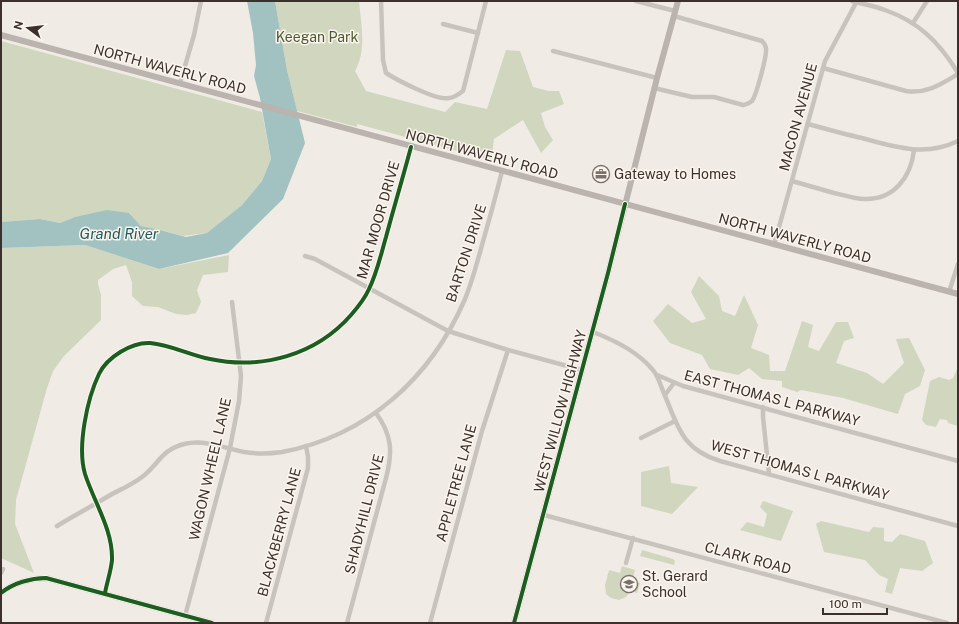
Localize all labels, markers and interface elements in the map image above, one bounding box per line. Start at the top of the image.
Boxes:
north arrow [8,8,48,48]
text: N [11,20,25,31]
park label: Keegan Park [276,29,358,45]
street label: NORTH WAVERLY ROAD [92,41,248,97]
street label: MACON AVENUE [776,61,820,173]
street label: NORTH WAVERLY ROAD [404,126,560,182]
street label: MAR MOOR DRIVE [353,159,403,281]
office icon: Gateway to Homes [591,164,611,184]
place label: Gateway to Homes [614,166,736,182]
street label: BARTON DRIVE [443,202,489,304]
street label: NORTH WAVERLY ROAD [717,210,873,266]
water label: Grand River [80,225,159,242]
street label: WEST WILLOW HIGHWAY [531,328,590,494]
street label: EAST THOMAS L PARKWAY [682,367,862,429]
street label: WAGON WHEEL LANE [186,396,234,542]
street label: APPLETREE LANE [433,423,479,543]
street label: WEST THOMAS L PARKWAY [709,437,892,503]
street label: SHADYHILL DRIVE [341,452,387,576]
street label: BLACKBERRY LANE [254,466,304,598]
street label: CLARK ROAD [703,539,793,577]
place label: St. Gerard School [642,568,708,600]
school or university icon: St. Gerard School [619,574,639,594]
scale bar [823,590,887,616]
text: 100 m [829,597,862,611]

